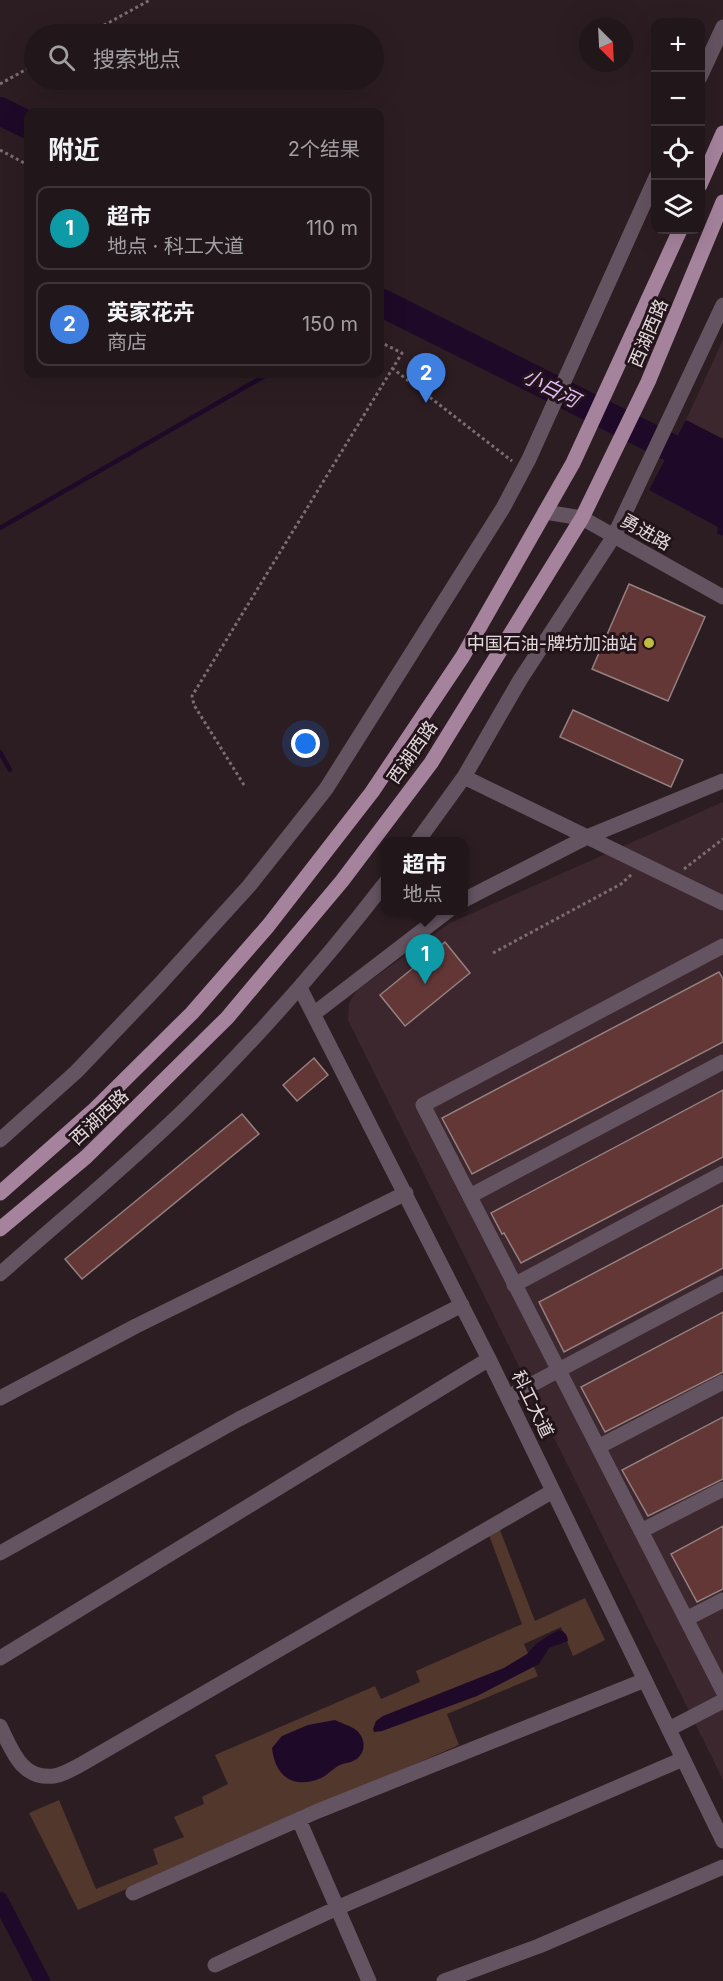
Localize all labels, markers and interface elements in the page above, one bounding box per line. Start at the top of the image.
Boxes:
north arrow [579,18,633,72]
map controls [651,18,705,234]
button: + [651,18,705,72]
search box [24,24,384,90]
icon: search [45,41,78,74]
text: 搜索地点 [93,46,181,72]
button: − [651,72,705,126]
button: locate [651,126,705,180]
text: 附近 [48,134,100,165]
text: 2个结果 [288,137,360,161]
button: layers [651,180,705,234]
text: 超市 [107,203,151,229]
text: 1 [65,216,74,240]
text: 110 m [306,216,358,240]
text: 地点 · 科工大道 [107,234,244,258]
street label: 西湖西路 [624,296,672,370]
text: 英家花卉 [107,299,195,325]
text: 2 [63,312,76,336]
text: 150 m [302,312,358,336]
text: 商店 [107,330,147,354]
pin: 2 [406,354,446,403]
water label: 小白河 [519,364,587,414]
street label: 勇进路 [617,510,675,554]
place label: 中国石油-牌坊加油站 [467,633,637,654]
marker: 中国石油-牌坊加油站 [642,636,656,650]
street label: 西湖西路 [383,716,441,788]
your location [291,729,320,758]
popup [381,837,468,915]
text: 超市 [402,851,447,877]
text: 地点 [402,882,442,906]
pin: 1 [406,934,444,984]
street label: 西湖西路 [66,1085,132,1149]
street label: 科工大道 [508,1367,558,1441]

